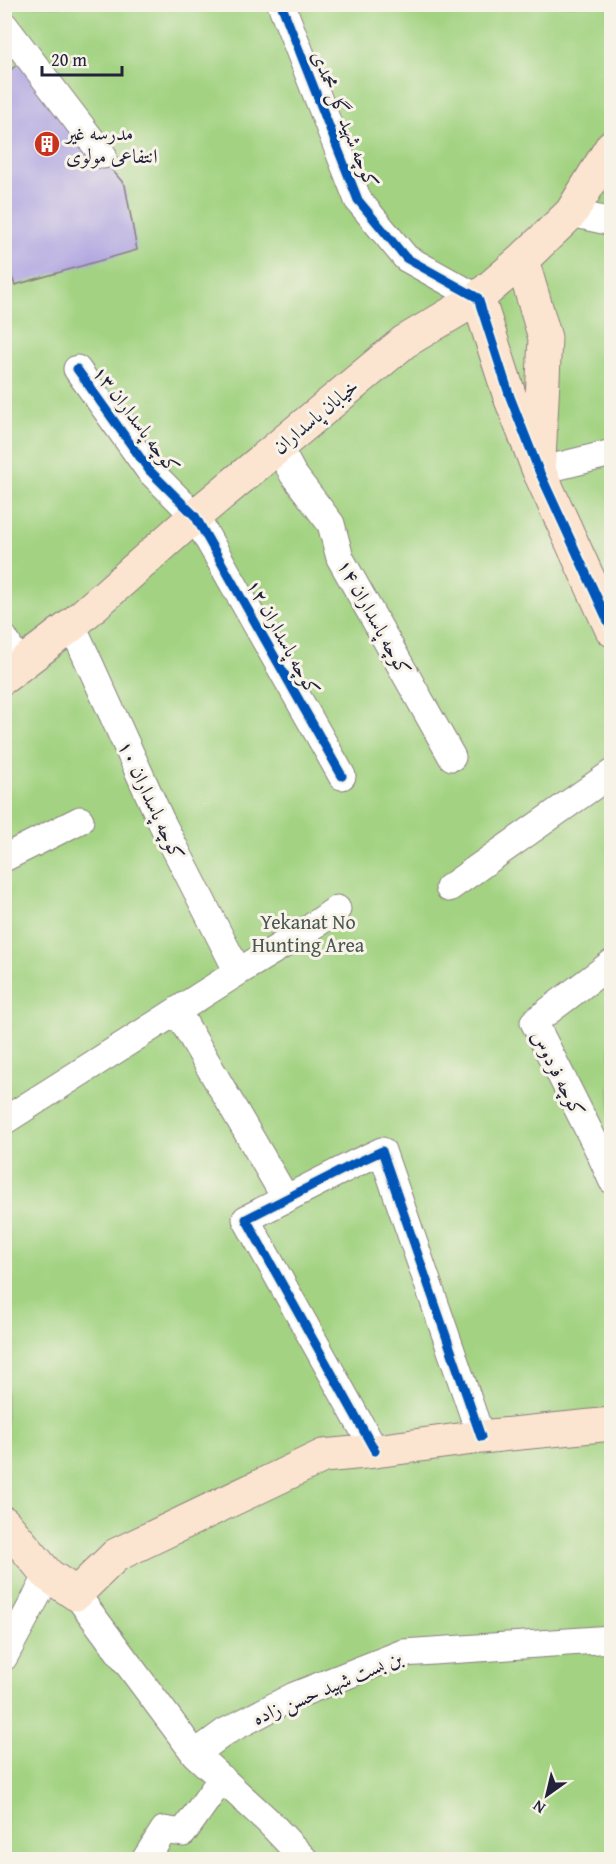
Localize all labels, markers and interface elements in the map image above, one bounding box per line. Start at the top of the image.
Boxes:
scale bar [42,39,122,77]
text: 20 m [51,46,87,73]
street label: کوچه شهید گل محمدی [305,46,387,192]
place label: مدرسه غیر انتفاعی مولوی [64,118,158,170]
building icon: مدرسه غیر انتفاعی مولوی [32,129,62,159]
street label: کوچه پاسداران ۱۳ [86,359,187,480]
street label: خیابان پاسداران [266,371,365,461]
street label: کوچه پاسداران ۱۴ [330,553,419,681]
street label: کوچه پاسداران ۱۲ [239,573,328,701]
street label: کوچه پاسداران ۱۰ [111,735,192,865]
park label: Yekanat No Hunting Area [252,907,365,959]
street label: کوچه فردوس [525,1025,593,1121]
street label: بن بست شهید حسن زاده [248,1642,407,1732]
north arrow [517,1765,577,1825]
text: N [527,1794,550,1820]

